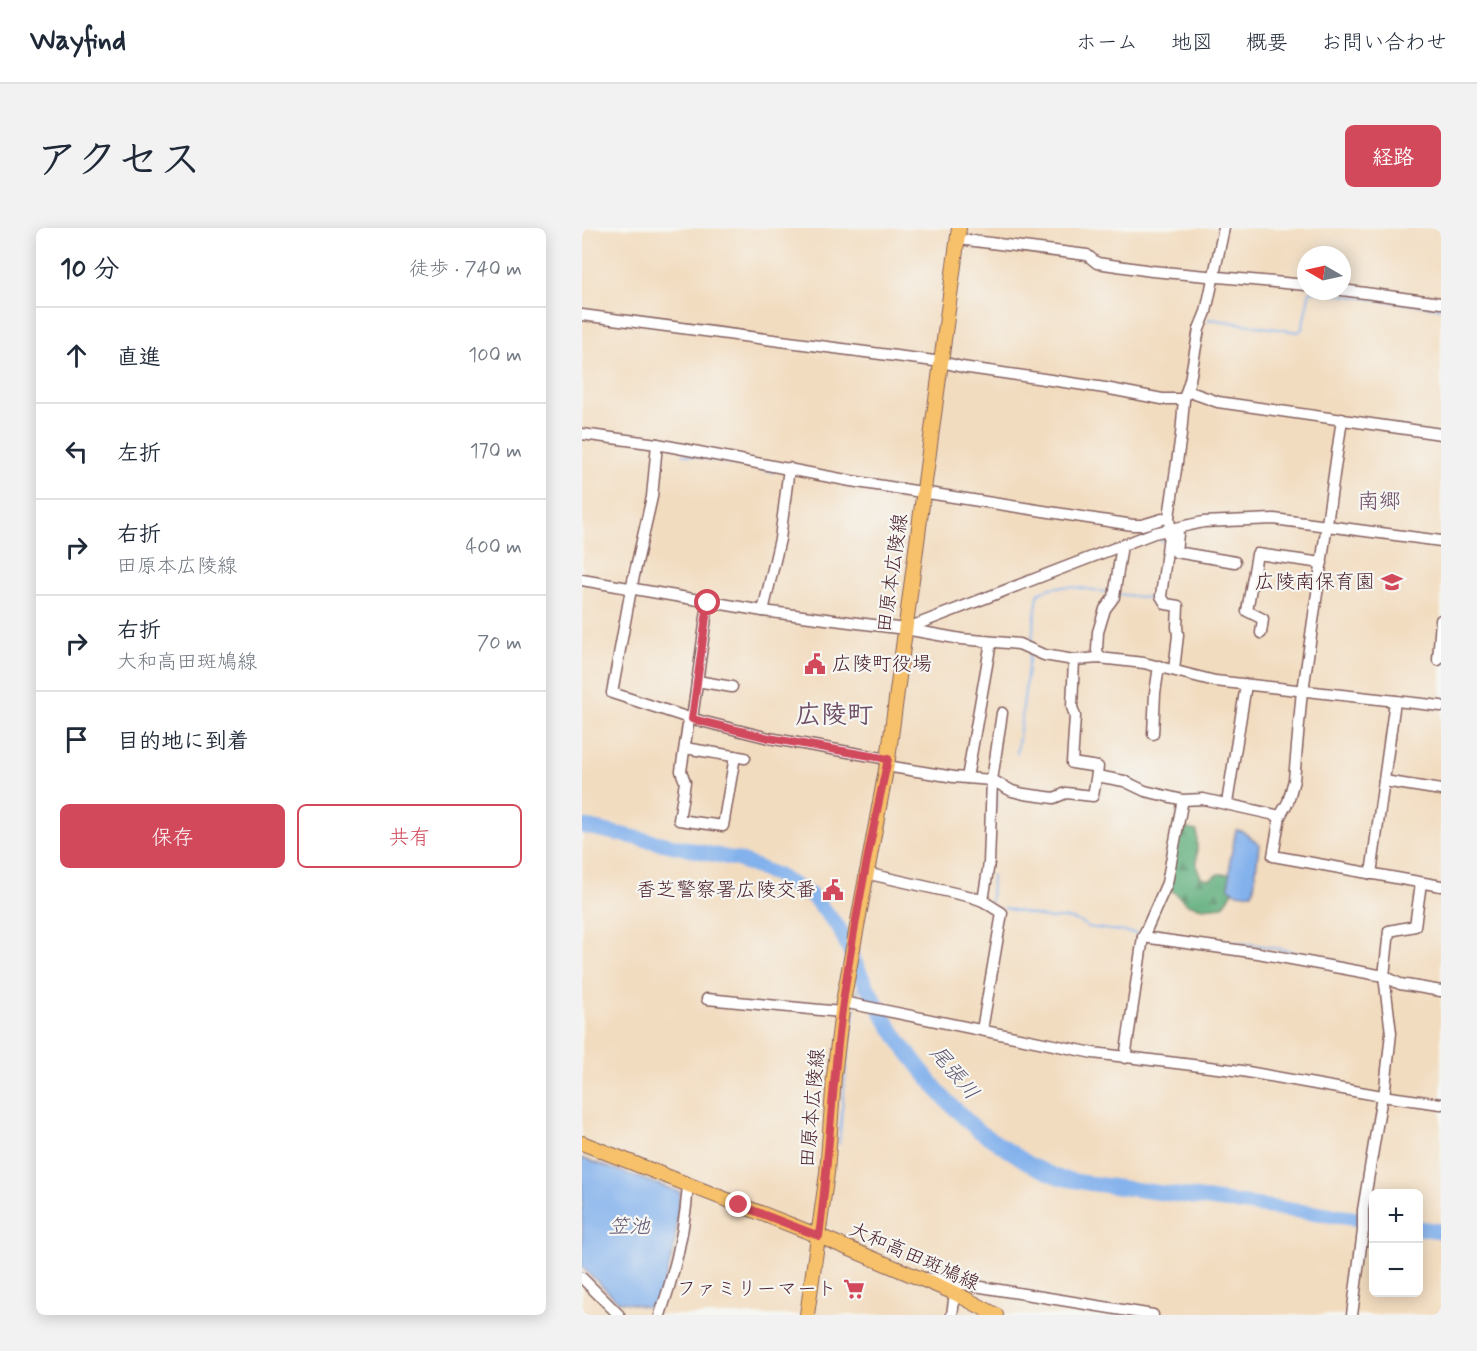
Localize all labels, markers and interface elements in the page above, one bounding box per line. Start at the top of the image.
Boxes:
text: Wayfind [30,23,126,60]
text: ホーム [1076,29,1138,57]
text: 地図 [1171,29,1213,57]
text: 概要 [1246,29,1288,57]
text: お問い合わせ [1321,29,1447,57]
button: 経路 [1345,125,1441,187]
text: アクセス [36,134,201,189]
north arrow [1297,246,1351,300]
text: 10 分 [60,253,120,287]
text: 徒歩 · 740 m [409,256,522,283]
icon: ahead [60,339,93,372]
text: 100 m [468,342,522,369]
text: 直進 [117,344,161,372]
icon: left [60,435,93,468]
text: 170 m [470,438,522,465]
text: 左折 [117,440,161,468]
district label: 南郷 [1357,488,1401,516]
street label: 田原本広陵線 [871,512,915,634]
text: 右折 [117,521,161,549]
icon: right [60,531,93,564]
text: 400 m [466,534,522,561]
text: 田原本広陵線 [117,553,237,580]
place label: 広陵南保育園 [1255,569,1375,596]
school or university icon: 広陵南保育園 [1380,570,1404,594]
route start [694,589,720,615]
text: 右折 [117,617,161,645]
icon: right [60,627,93,660]
text: 70 m [477,630,522,657]
text: 大和高田斑鳩線 [117,649,257,676]
place label: 広陵町役場 [832,651,932,678]
public building icon: 広陵町役場 [803,652,827,676]
district label: 広陵町 [795,699,873,733]
icon: arrive [60,723,93,756]
text: 目的地に到着 [117,728,249,756]
button: 保存 [60,804,285,868]
button: 共有 [297,804,522,868]
place label: 香芝警察署広陵交番 [636,877,816,904]
public building icon: 香芝警察署広陵交番 [821,878,845,902]
water label: 尾張川 [923,1040,985,1106]
street label: 田原本広陵線 [794,1047,832,1169]
map controls [1369,1189,1423,1297]
button: + [1369,1189,1423,1243]
route end [725,1191,751,1217]
water label: 笠池 [608,1213,651,1241]
street label: 大和高田斑鳩線 [845,1216,983,1298]
button: − [1369,1243,1423,1297]
place label: ファミリーマート [677,1276,837,1303]
supermarket icon: ファミリーマート [842,1277,866,1301]

